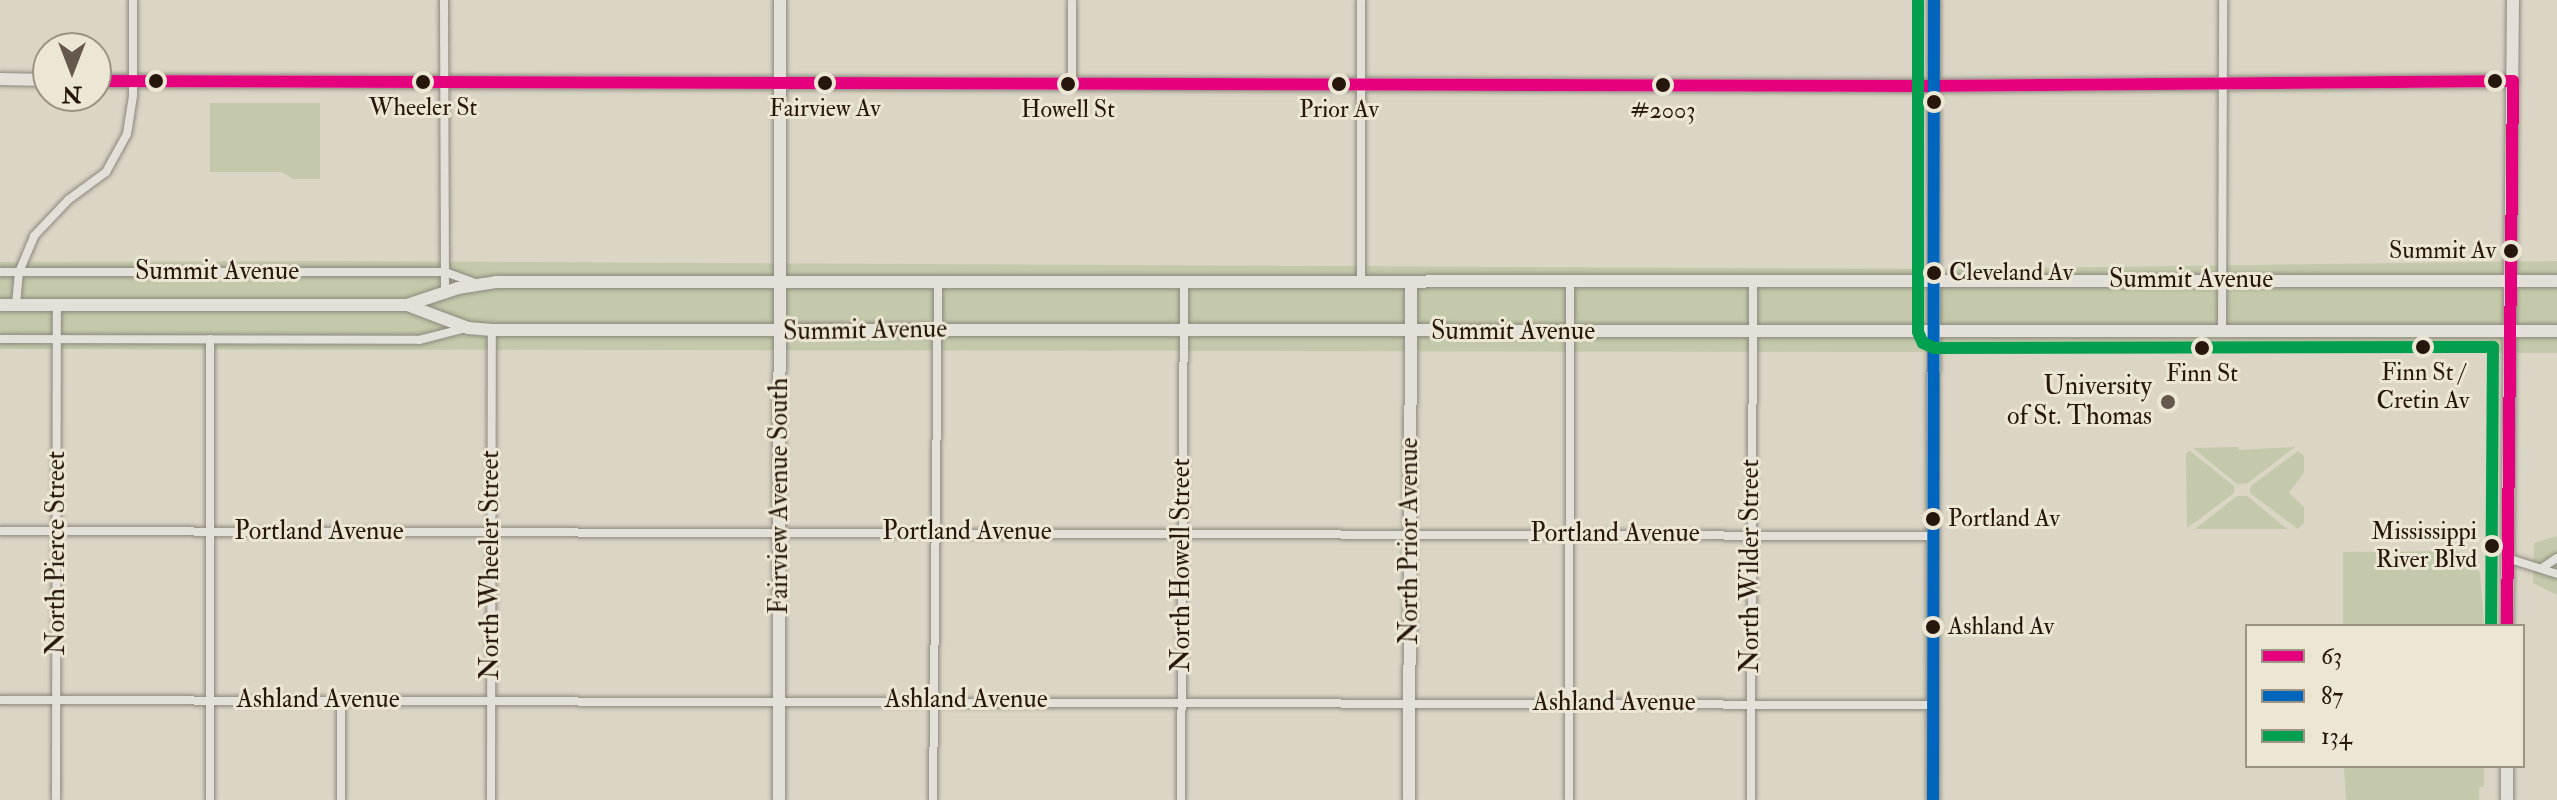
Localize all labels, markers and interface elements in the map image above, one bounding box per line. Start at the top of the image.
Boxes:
north arrow [32,32,112,112]
unlabelled marker [148,73,164,89]
unlabelled marker [2487,73,2503,89]
marker: Wheeler St [415,74,431,90]
marker: Fairview Av [817,75,833,91]
marker: Howell St [1060,76,1076,92]
marker: Prior Av [1331,76,1347,92]
marker: #2003 [1655,77,1671,93]
text: N [62,80,82,108]
place label: Wheeler St [369,94,477,122]
unlabelled marker [1926,94,1942,110]
place label: Fairview Av [769,95,881,123]
place label: Howell St [1021,96,1115,124]
place label: Prior Av [1299,96,1379,124]
place label: #2003 [1631,97,1695,125]
place label: Summit Av [2389,237,2496,265]
marker: Summit Av [2503,243,2519,259]
street label: Summit Avenue [135,256,299,288]
place label: Cleveland Av [1949,259,2073,287]
street label: Summit Avenue [2109,264,2273,296]
marker: Cleveland Av [1926,265,1942,281]
street label: Summit Avenue [783,314,947,348]
street label: Summit Avenue [1431,316,1595,348]
marker: Finn St / Cretin Av [2415,339,2431,355]
marker: Finn St [2194,340,2210,356]
place label: Finn St / Cretin Av [2377,359,2469,415]
place label: Finn St [2166,360,2238,388]
place label: University of St. Thomas [2007,371,2152,432]
street label: Fairview Avenue South [764,378,796,614]
marker: University of St. Thomas [2159,393,2177,411]
street label: North Prior Avenue [1394,438,1426,644]
street label: North Wheeler Street [475,450,507,680]
street label: North Pierce Street [41,451,73,655]
street label: North Howell Street [1166,458,1198,672]
street label: North Wilder Street [1735,459,1767,673]
place label: Portland Av [1948,505,2060,533]
marker: Portland Av [1925,511,1941,527]
street label: Portland Avenue [234,516,404,548]
street label: Portland Avenue [882,516,1052,548]
street label: Portland Avenue [1530,518,1700,550]
place label: Mississippi River Blvd [2371,518,2477,574]
marker: Mississippi River Blvd [2484,538,2500,554]
place label: Ashland Av [1948,613,2054,641]
marker: Ashland Av [1925,619,1941,635]
legend [2245,624,2525,768]
text: 63 [2321,641,2342,672]
text: 87 [2321,681,2343,712]
street label: Ashland Avenue [236,684,400,716]
street label: Ashland Avenue [884,684,1048,716]
street label: Ashland Avenue [1532,687,1696,719]
text: 134 [2321,721,2352,752]

